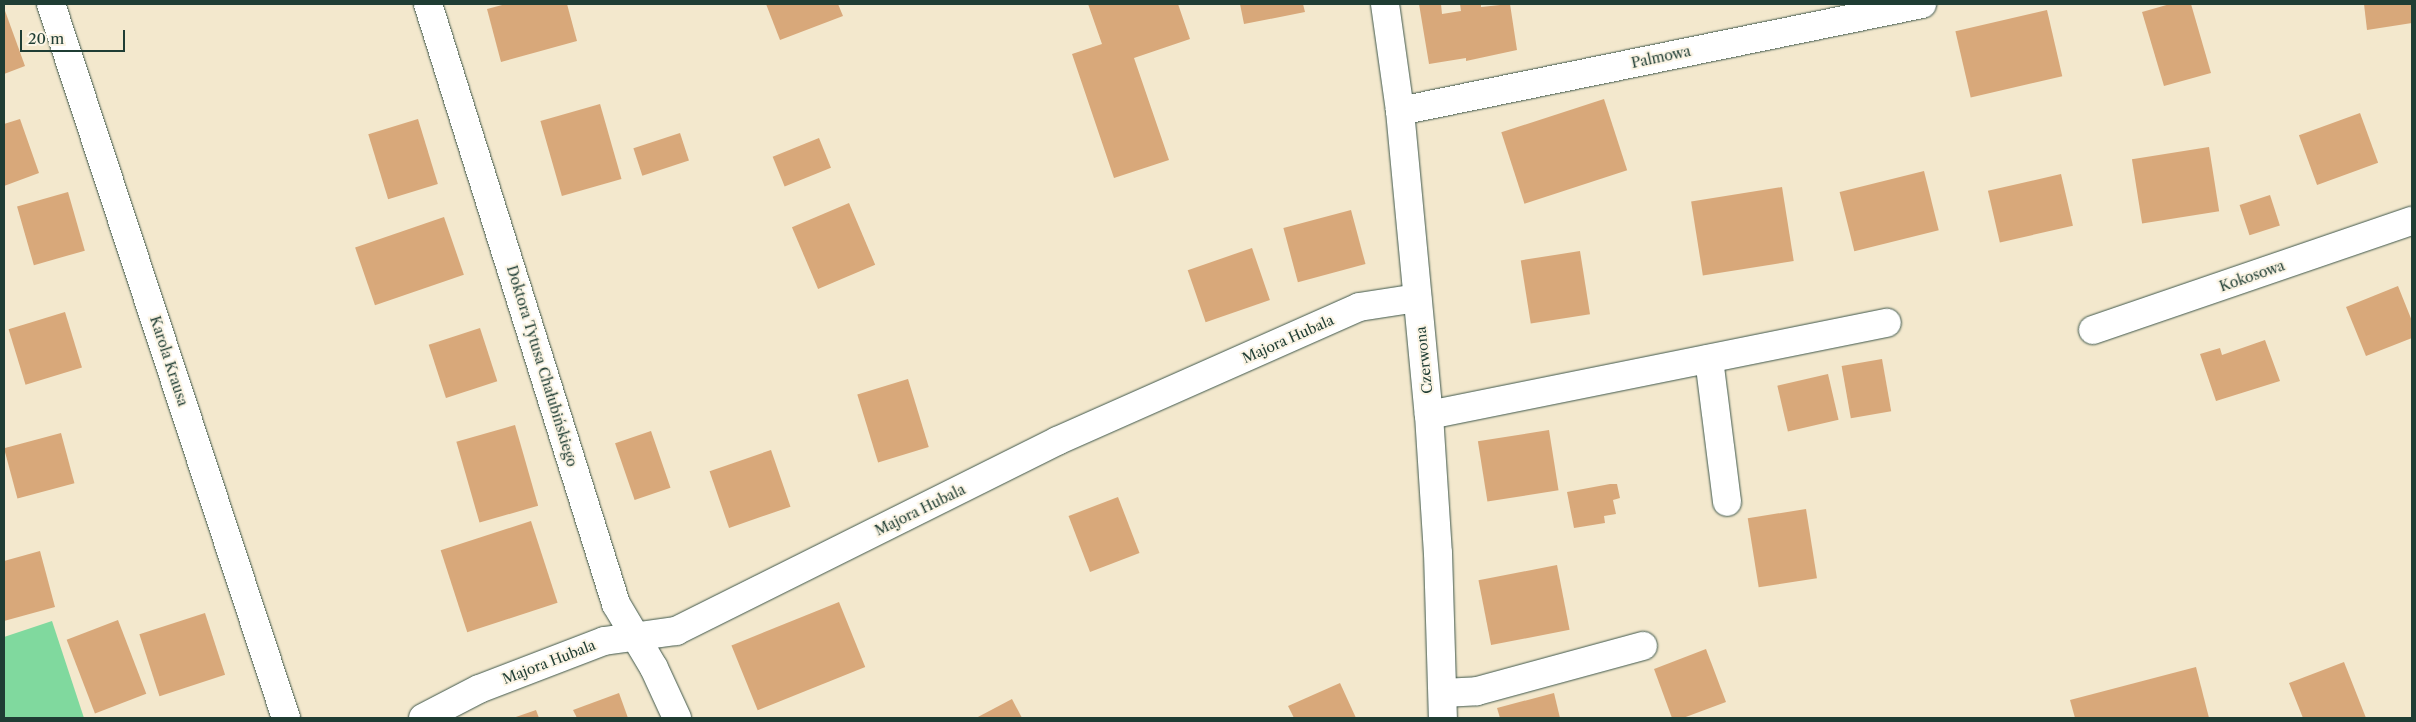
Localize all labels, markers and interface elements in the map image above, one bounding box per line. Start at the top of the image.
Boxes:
scale bar [22,20,128,52]
text: 20 m [28,29,64,48]
street label: Palmowa [1630,43,1692,71]
street label: Kokosowa [2217,257,2287,295]
street label: Doktora Tytusa Chałubińskiego [503,263,581,469]
street label: Majora Hubala [1240,311,1336,367]
street label: Karola Krausa [146,314,192,408]
street label: Czerwona [1412,325,1436,395]
street label: Majora Hubala [872,481,968,539]
street label: Majora Hubala [500,636,598,688]

